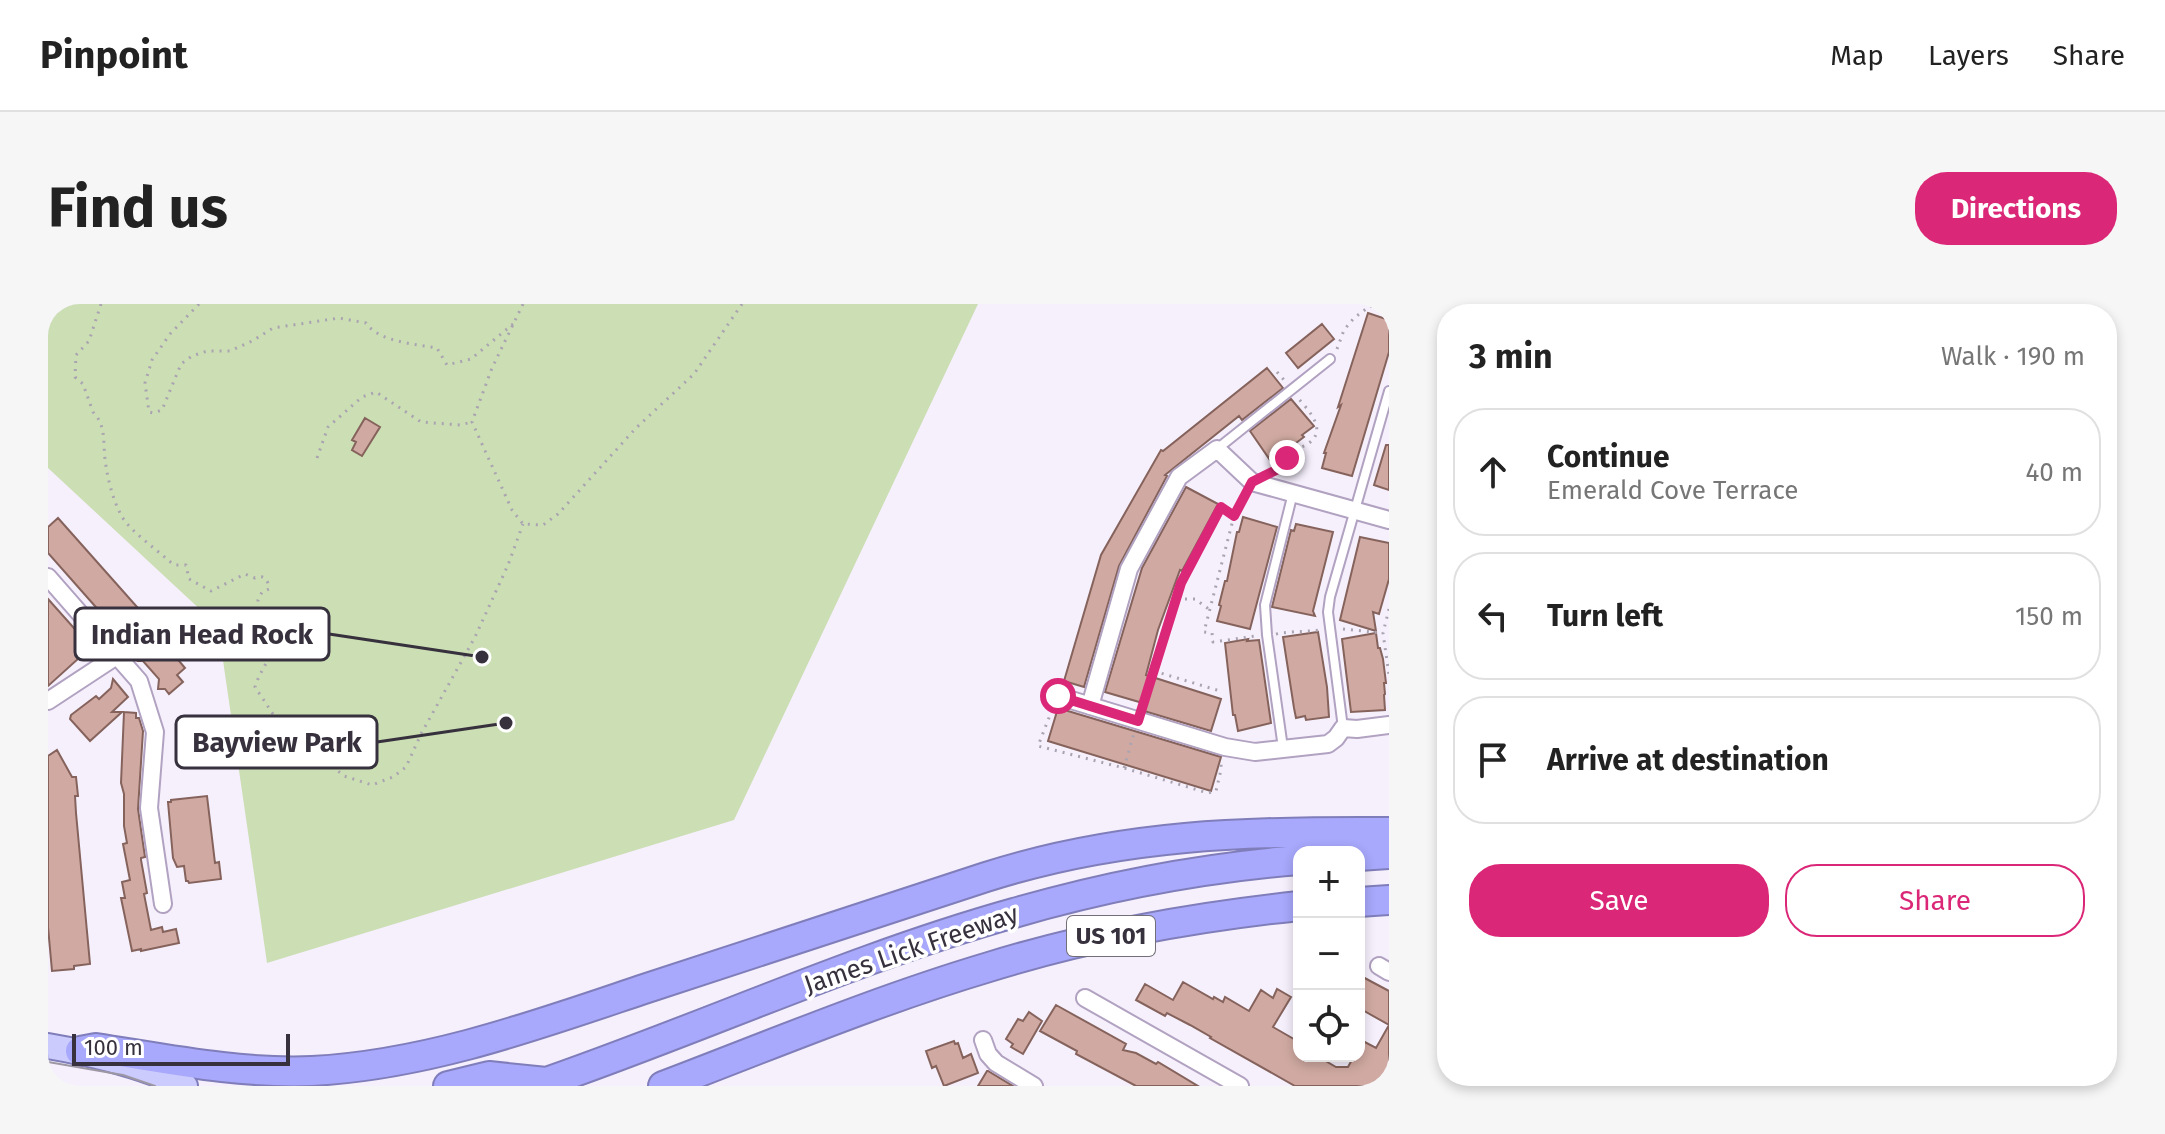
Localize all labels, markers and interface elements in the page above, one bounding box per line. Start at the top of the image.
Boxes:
text: Pinpoint [40,32,188,78]
text: Map [1830,39,1884,72]
text: Layers [1928,39,2009,72]
text: Share [2053,39,2125,72]
button: Directions [1915,172,2117,245]
text: Find us [48,175,228,242]
text: 3 min [1469,336,1553,377]
text: Walk · 190 m [1941,341,2085,372]
text: Continue [1547,439,1670,475]
route end [1269,440,1305,476]
icon: ahead [1471,450,1515,494]
text: 40 m [2025,457,2083,488]
text: Emerald Cove Terrace [1547,475,1798,506]
icon: left [1471,594,1515,638]
text: Turn left [1547,598,1663,634]
text: 150 m [2015,601,2083,632]
callout: Indian Head Rock [75,608,329,660]
text: Indian Head Rock [91,618,313,651]
route start [1040,678,1076,714]
callout: Bayview Park [176,716,377,768]
text: Bayview Park [192,726,362,759]
icon: arrive [1471,738,1515,782]
text: Arrive at destination [1547,742,1829,778]
map controls [1293,846,1365,1062]
button: + [1293,846,1365,918]
button: Save [1469,864,1769,937]
button: Share [1785,864,2085,937]
street label: James Lick Freeway [800,898,1023,1001]
road number: US 101 [1067,916,1155,956]
button: − [1293,918,1365,990]
button: locate [1293,990,1365,1062]
scale bar [72,1030,290,1066]
text: 100 m [84,1034,143,1061]

